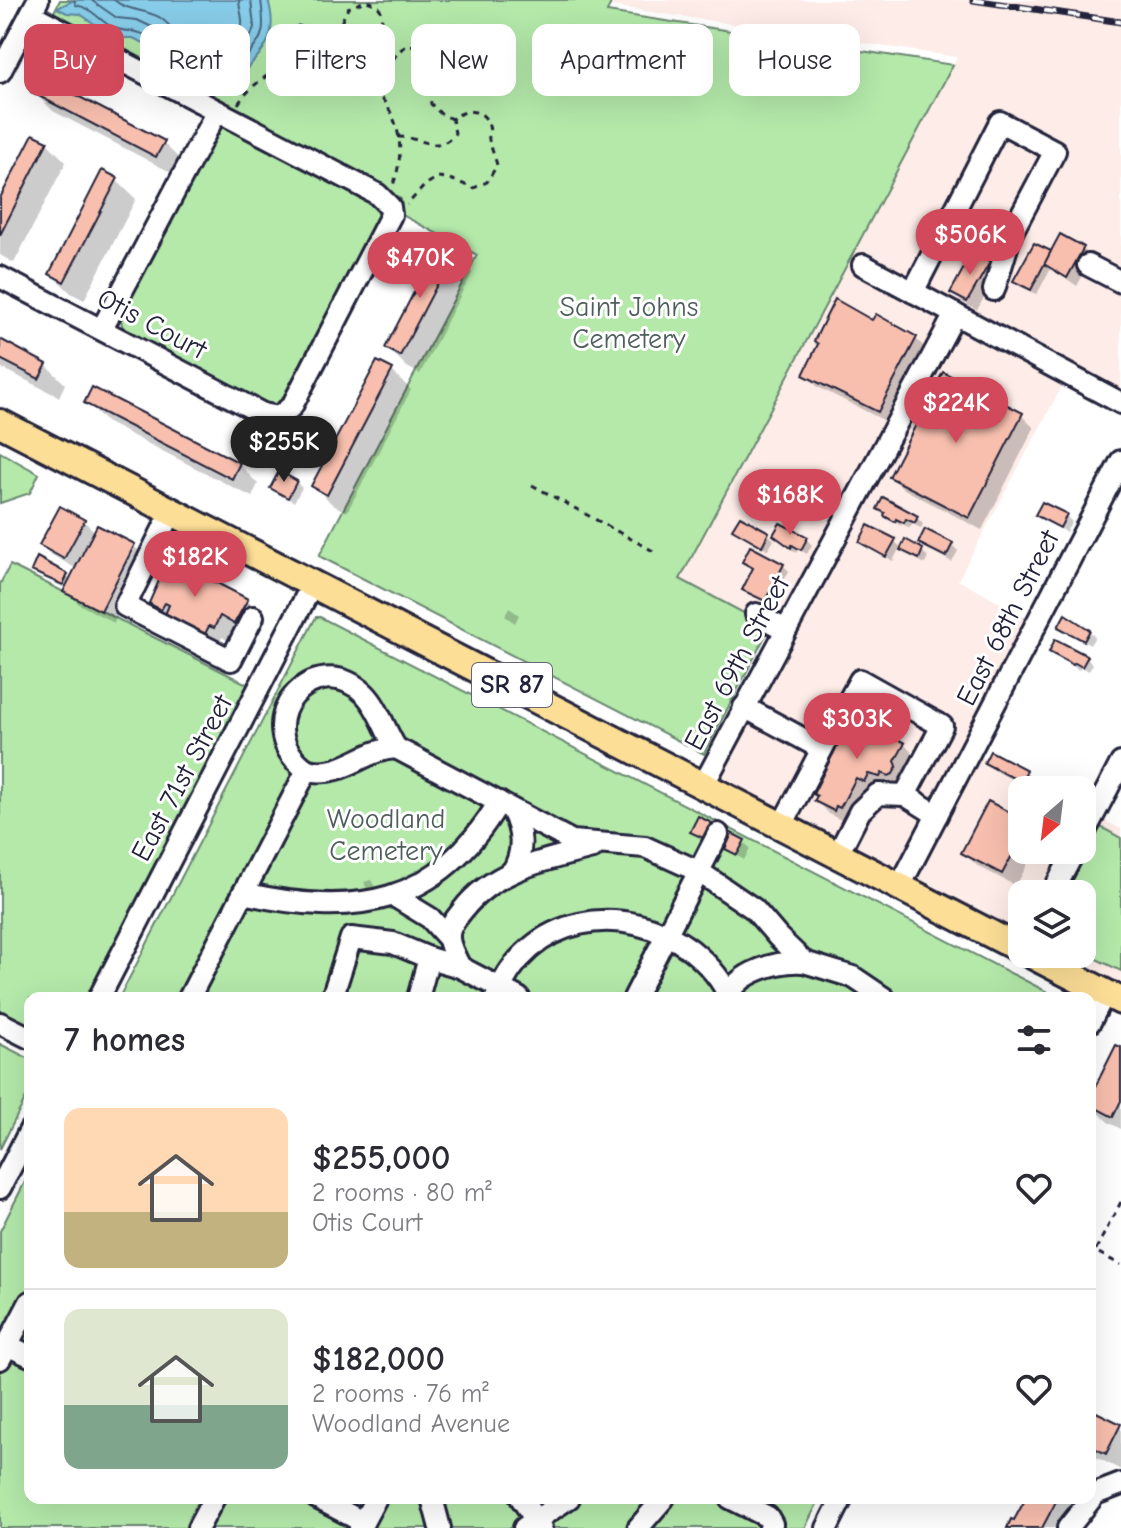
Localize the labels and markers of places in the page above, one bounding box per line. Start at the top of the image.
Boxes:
pin: $506K [914,209,1026,277]
pin: $470K [364,232,476,300]
pin: $224K [900,377,1012,445]
pin: $255K [228,416,340,484]
pin: $168K [734,469,846,537]
pin: $182K [139,531,251,599]
pin: $303K [801,693,913,761]

